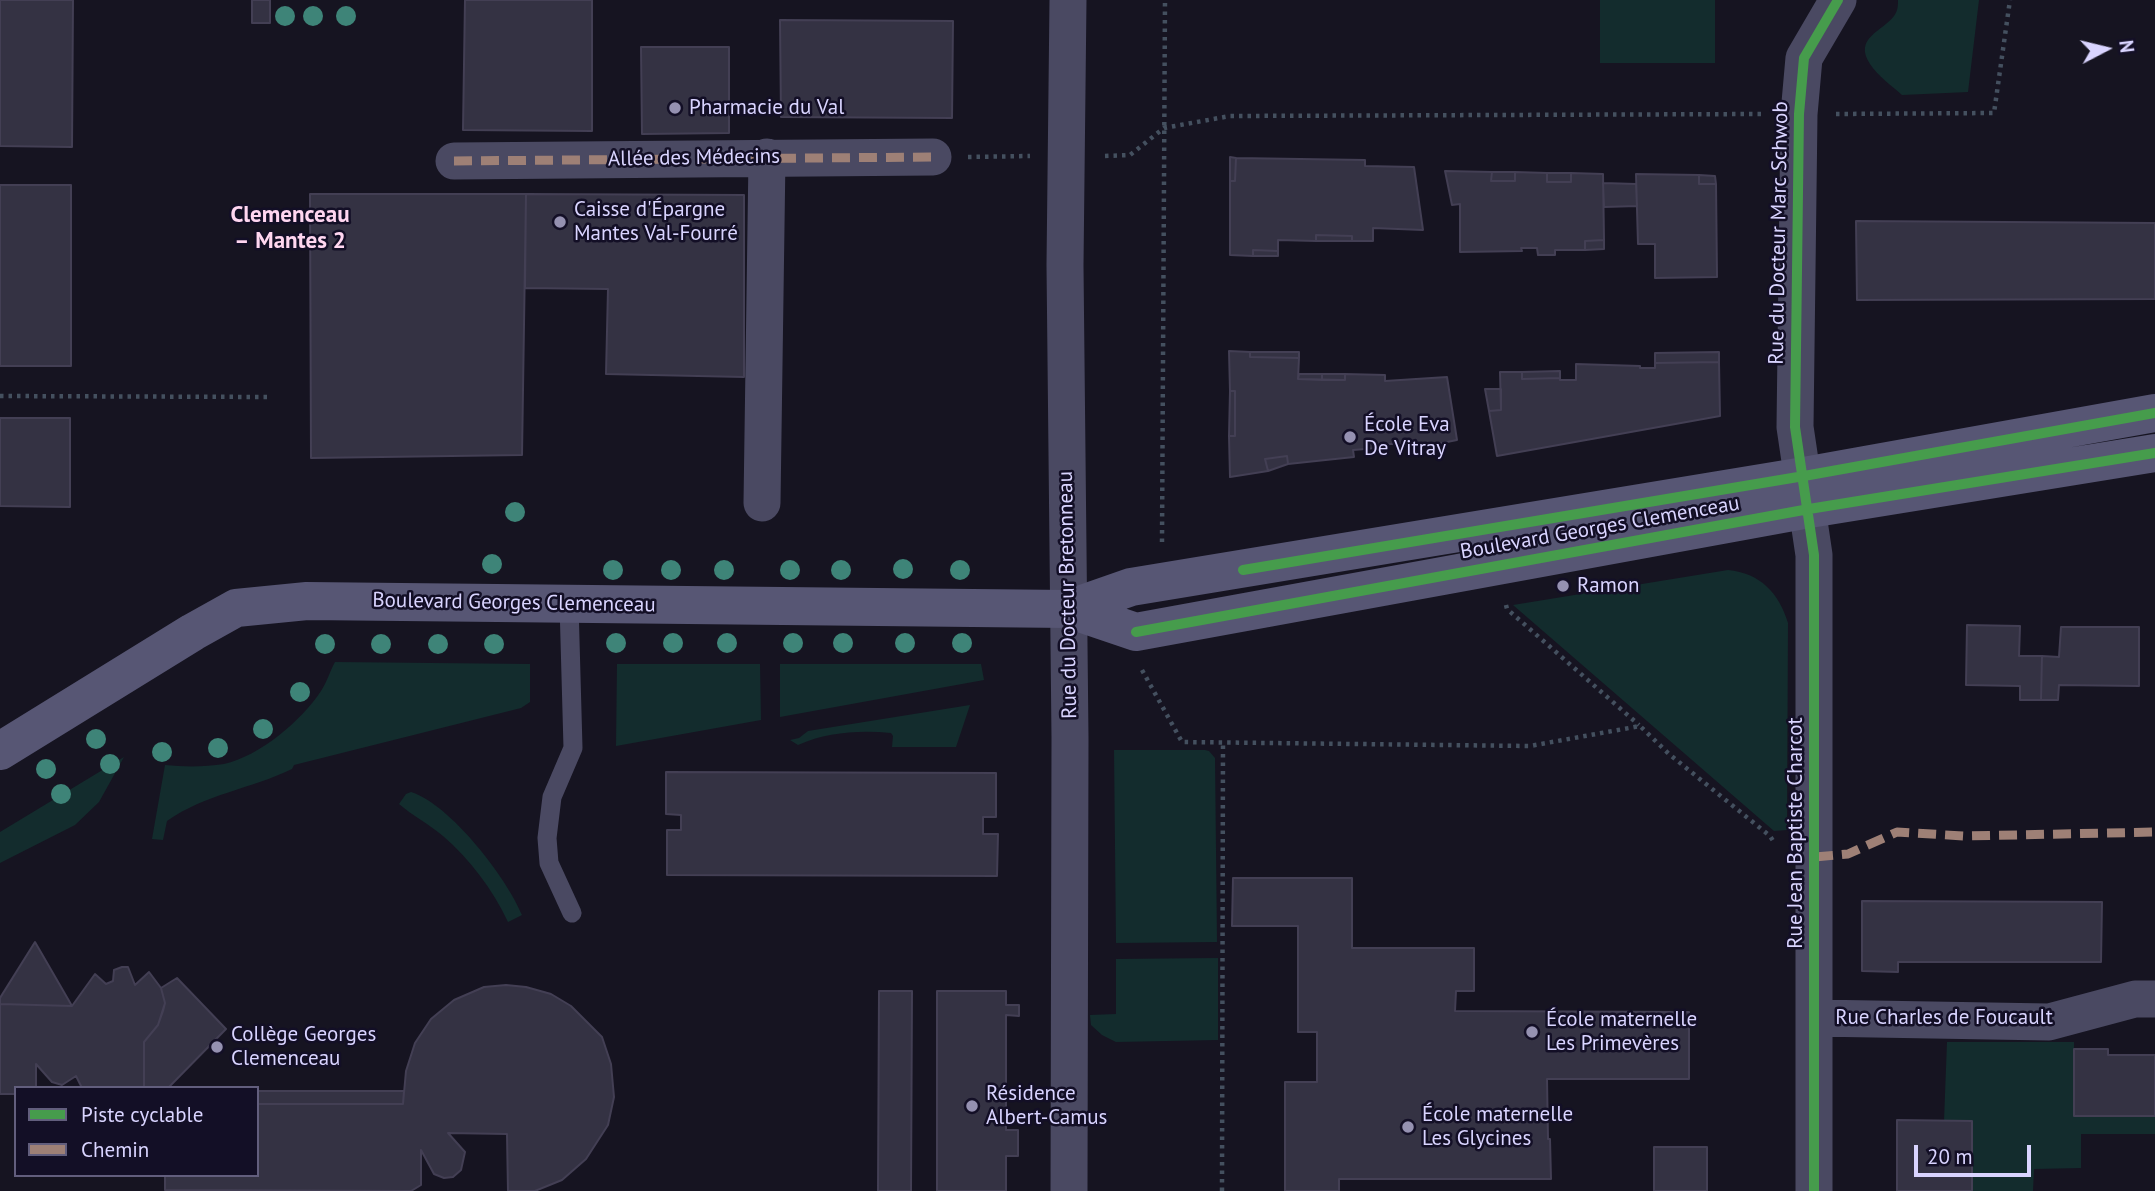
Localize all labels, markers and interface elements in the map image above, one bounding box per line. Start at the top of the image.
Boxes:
north arrow [2071,14,2141,84]
text: N [2114,39,2140,54]
place label: Pharmacie du Val [689,95,844,121]
marker: Pharmacie du Val [667,100,683,116]
street label: Rue du Docteur Marc Schwob [1764,101,1794,365]
street label: Allée des Médecins [608,144,780,172]
place label: Caisse d'Épargne Mantes Val-Fourré [574,197,738,247]
district label: Clemenceau – Mantes 2 [230,201,350,255]
marker: Caisse d'Épargne Mantes Val-Fourré [552,214,568,230]
place label: École Eva De Vitray [1364,412,1450,462]
marker: École Eva De Vitray [1342,429,1358,445]
street label: Rue du Docteur Bretonneau [1053,471,1083,719]
street label: Boulevard Georges Clemenceau [1458,491,1742,565]
place label: Ramon [1577,573,1639,599]
marker: Ramon [1555,578,1571,594]
street label: Boulevard Georges Clemenceau [372,588,656,618]
street label: Rue Jean Baptiste Charcot [1783,717,1809,949]
street label: Rue Charles de Foucault [1835,1005,2053,1031]
place label: École maternelle Les Primevères [1546,1007,1697,1057]
place label: Collège Georges Clemenceau [231,1022,376,1072]
marker: École maternelle Les Primevères [1524,1024,1540,1040]
marker: Collège Georges Clemenceau [209,1039,225,1055]
place label: Résidence Albert-Camus [986,1081,1107,1131]
legend [14,1086,259,1177]
marker: Résidence Albert-Camus [964,1098,980,1114]
text: Piste cyclable [81,1101,203,1128]
place label: École maternelle Les Glycines [1422,1102,1573,1152]
marker: École maternelle Les Glycines [1400,1119,1416,1135]
scale bar [1917,1132,2034,1176]
text: Chemin [81,1136,149,1163]
text: 20 m [1927,1143,1973,1170]

